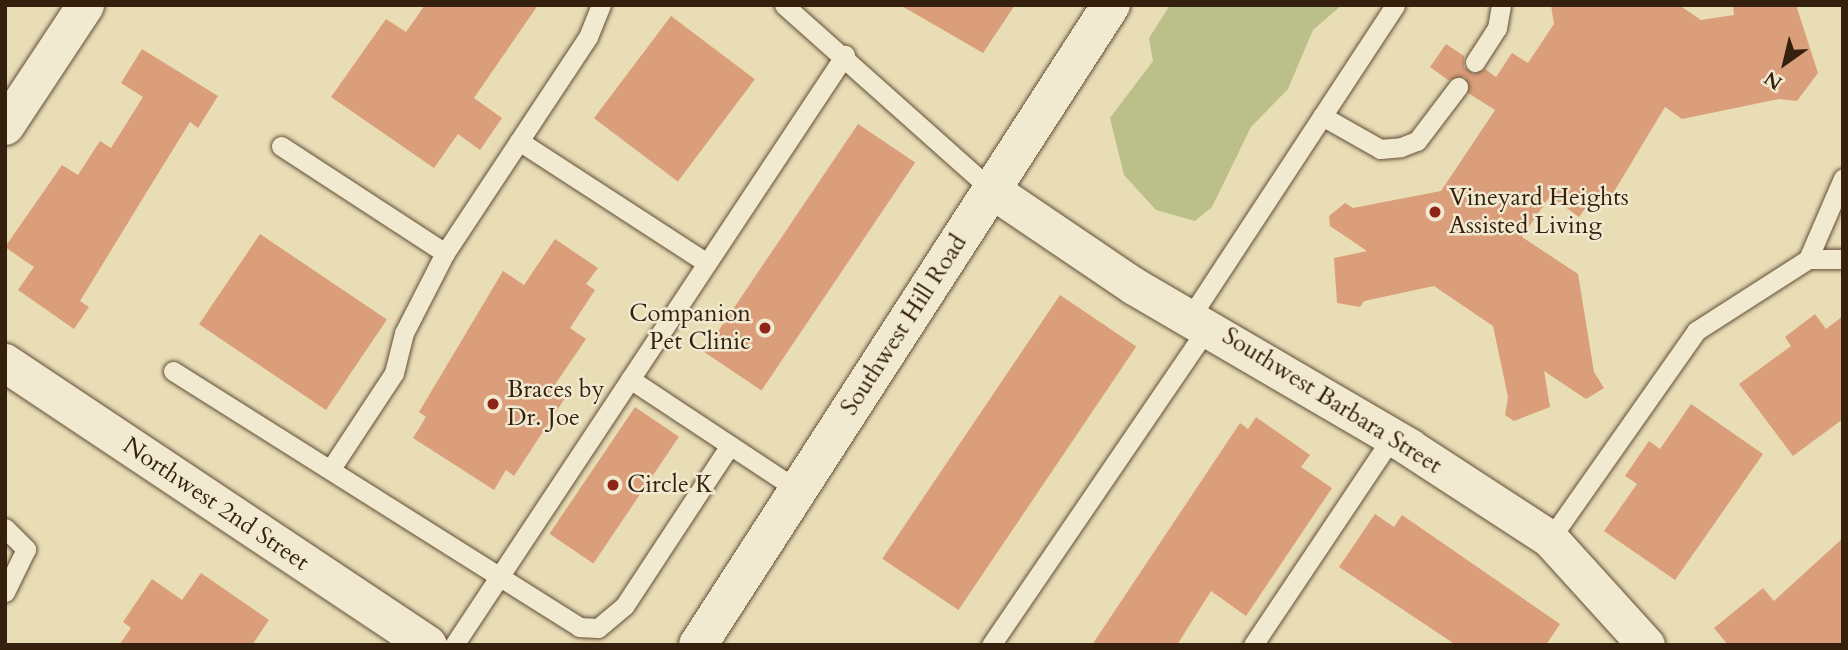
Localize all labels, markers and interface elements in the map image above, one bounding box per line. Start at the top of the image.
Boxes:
north arrow [1750,28,1820,98]
text: N [1759,65,1787,96]
place label: Vineyard Heights Assisted Living [1449,184,1629,240]
marker: Vineyard Heights Assisted Living [1427,204,1443,220]
street label: Southwest Hill Road [835,229,973,421]
place label: Companion Pet Clinic [629,300,751,356]
marker: Companion Pet Clinic [757,320,773,336]
street label: Southwest Barbara Street [1217,322,1447,480]
place label: Braces by Dr. Joe [507,376,604,432]
marker: Braces by Dr. Joe [485,396,501,412]
street label: Northwest 2nd Street [118,431,314,577]
place label: Circle K [627,471,713,499]
marker: Circle K [605,477,621,493]

